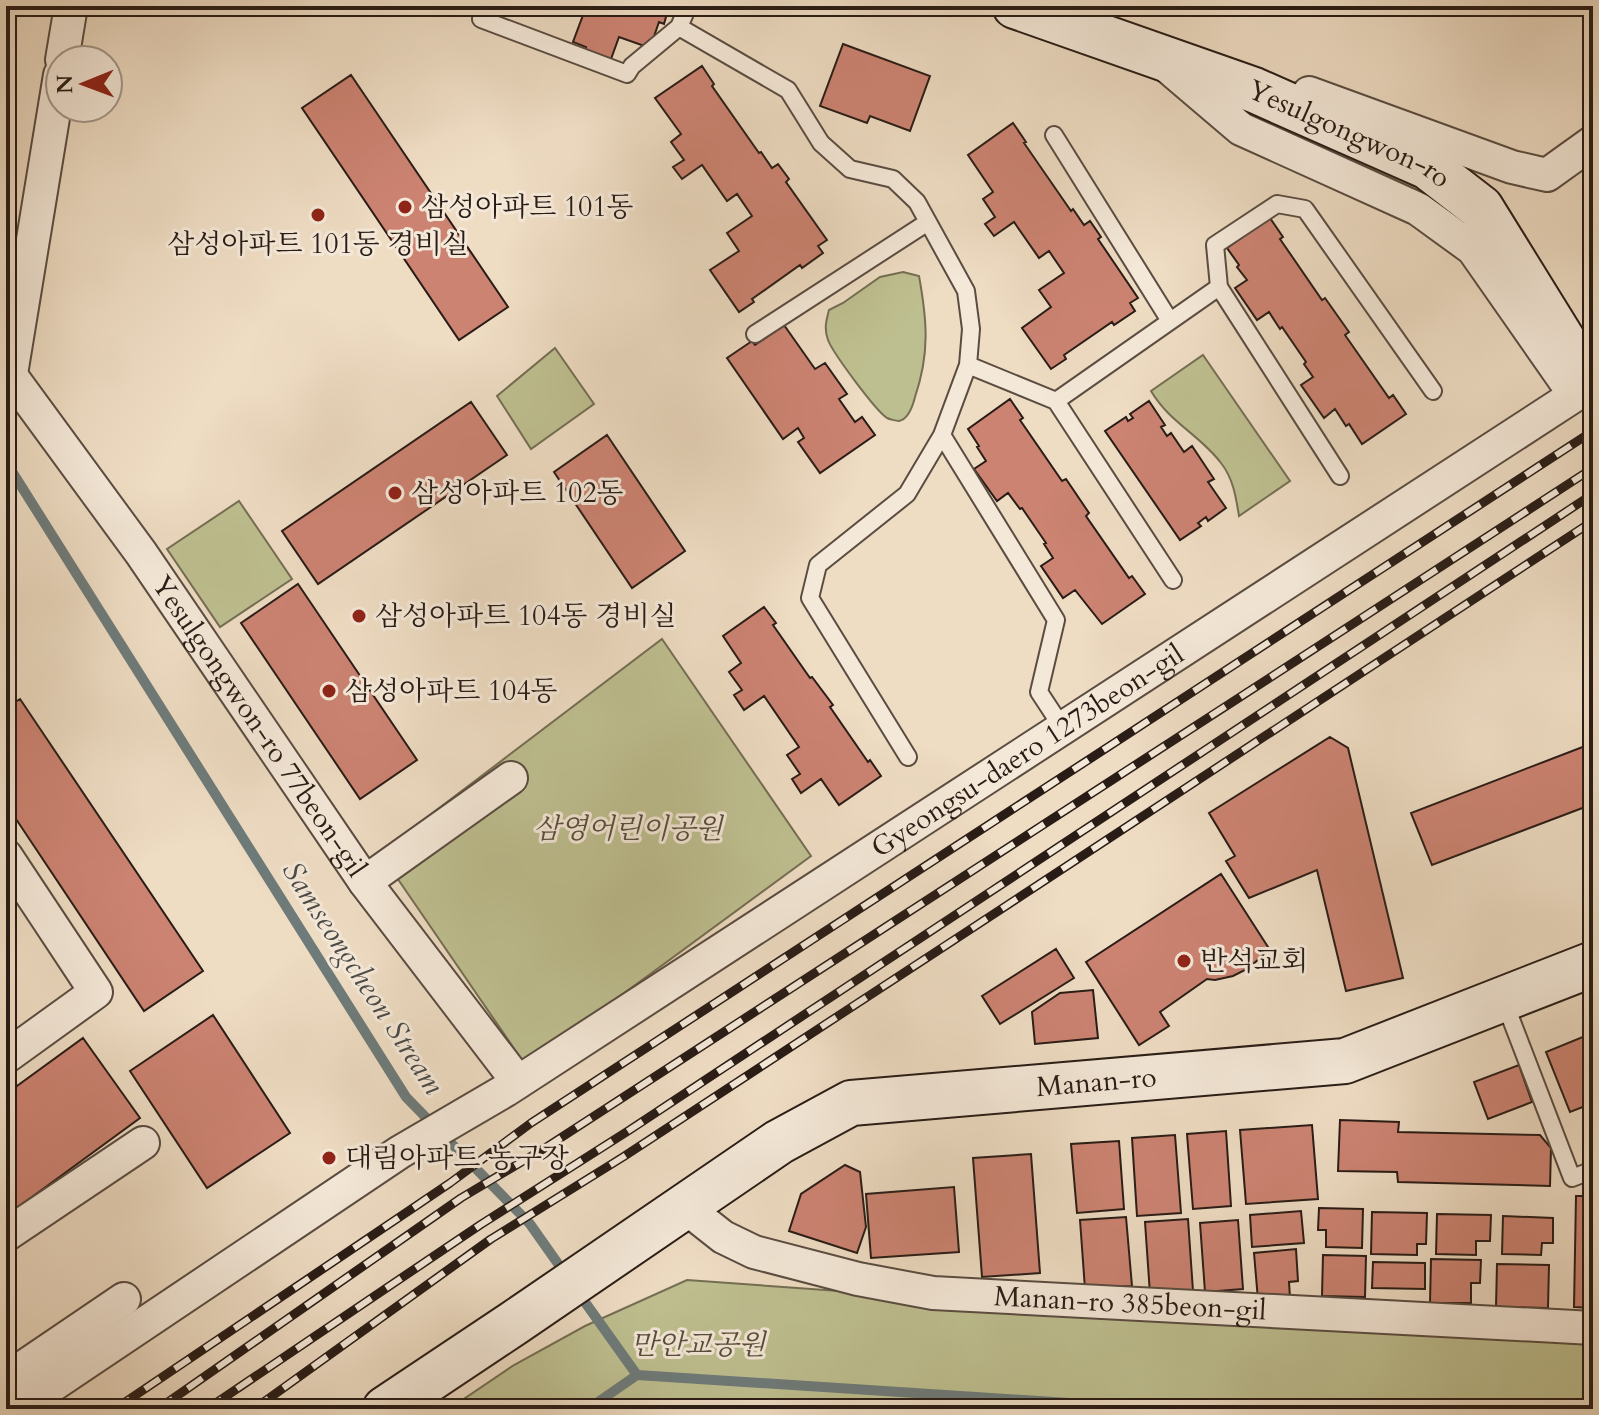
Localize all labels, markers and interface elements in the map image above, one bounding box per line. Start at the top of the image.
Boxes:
north arrow [44,44,124,124]
street label: Yesulgongwon-ro [1242,71,1459,197]
text: N [50,75,80,94]
place label: 삼성아파트 101동 [421,188,634,226]
marker: 삼성아파트 101동 [396,198,414,216]
marker: 삼성아파트 101동 경비실 [309,206,327,224]
place label: 삼성아파트 101동 경비실 [167,225,469,263]
place label: 삼성아파트 102동 [411,474,624,512]
marker: 삼성아파트 102동 [386,484,404,502]
street label: Yesulgongwon-ro 77beon-gil [143,568,375,885]
place label: 삼성아파트 104동 경비실 [375,597,677,635]
marker: 삼성아파트 104동 경비실 [350,607,368,625]
street label: Gyeongsu-daero 1273beon-gil [864,635,1191,867]
place label: 삼성아파트 104동 [345,672,558,710]
marker: 삼성아파트 104동 [320,682,338,700]
park label: 삼영어린이공원 [533,810,725,848]
water label: Samseongcheon Stream [272,853,454,1103]
place label: 반석교회 [1200,942,1308,980]
marker: 반석교회 [1175,952,1193,970]
street label: Manan-ro [1035,1058,1158,1106]
place label: 대림아파트 농구장 [345,1139,569,1177]
marker: 대림아파트 농구장 [320,1149,338,1167]
street label: Manan-ro 385beon-gil [993,1277,1267,1330]
park label: 만안교공원 [630,1326,768,1364]

